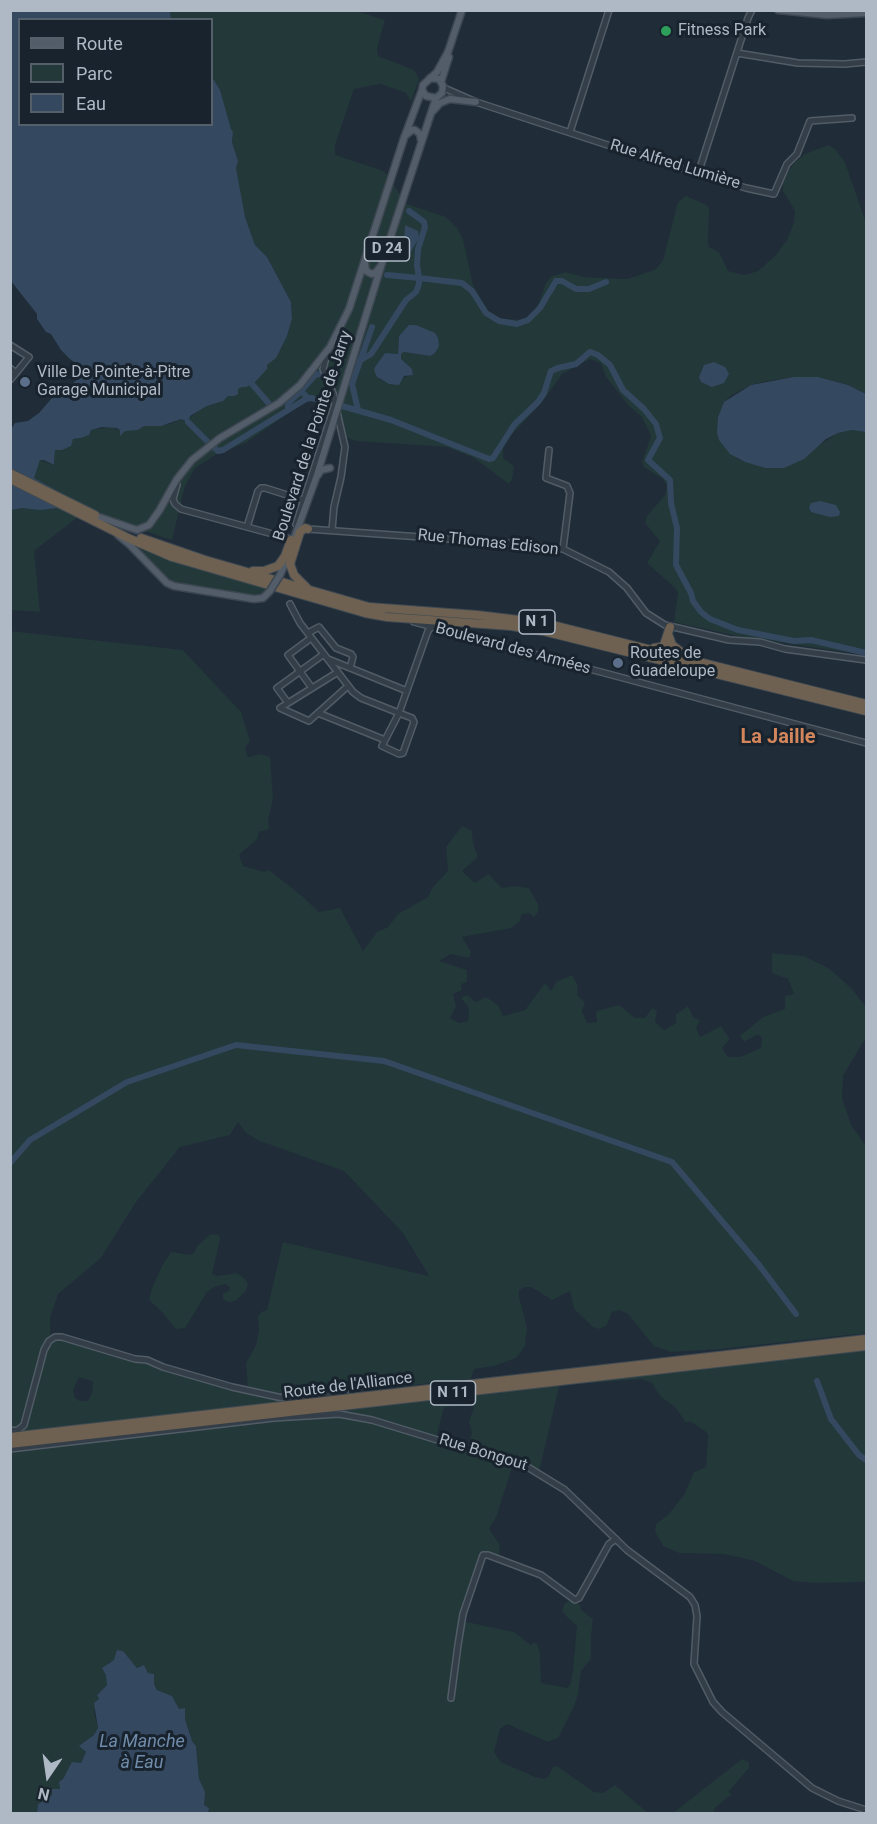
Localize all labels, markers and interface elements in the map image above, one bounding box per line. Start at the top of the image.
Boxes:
legend [18,18,213,126]
place label: Fitness Park [678,21,766,41]
marker: Fitness Park [659,24,673,38]
text: Route [76,33,123,54]
text: Parc [76,63,112,84]
text: Eau [76,93,106,114]
street label: Rue Alfred Lumière [608,136,742,194]
road number: D 24 [364,237,410,261]
street label: Boulevard de la Pointe de Jarry [270,328,356,544]
place label: Ville De Pointe-à-Pitre Garage Municipal [37,363,190,401]
marker: Ville De Pointe-à-Pitre Garage Municipal [18,375,32,389]
street label: Rue Thomas Edison [417,526,559,560]
road number: N 1 [519,610,555,634]
street label: Boulevard des Armées [433,619,593,679]
place label: Routes de Guadeloupe [630,644,715,682]
marker: Routes de Guadeloupe [611,656,625,670]
district label: La Jaille [740,726,816,750]
street label: Route de l'Alliance [283,1369,413,1403]
road number: N 11 [430,1381,476,1405]
street label: Rue Bongout [437,1430,529,1476]
water label: La Manche à Eau [99,1731,185,1774]
north arrow [18,1746,78,1806]
text: N [36,1784,51,1805]

